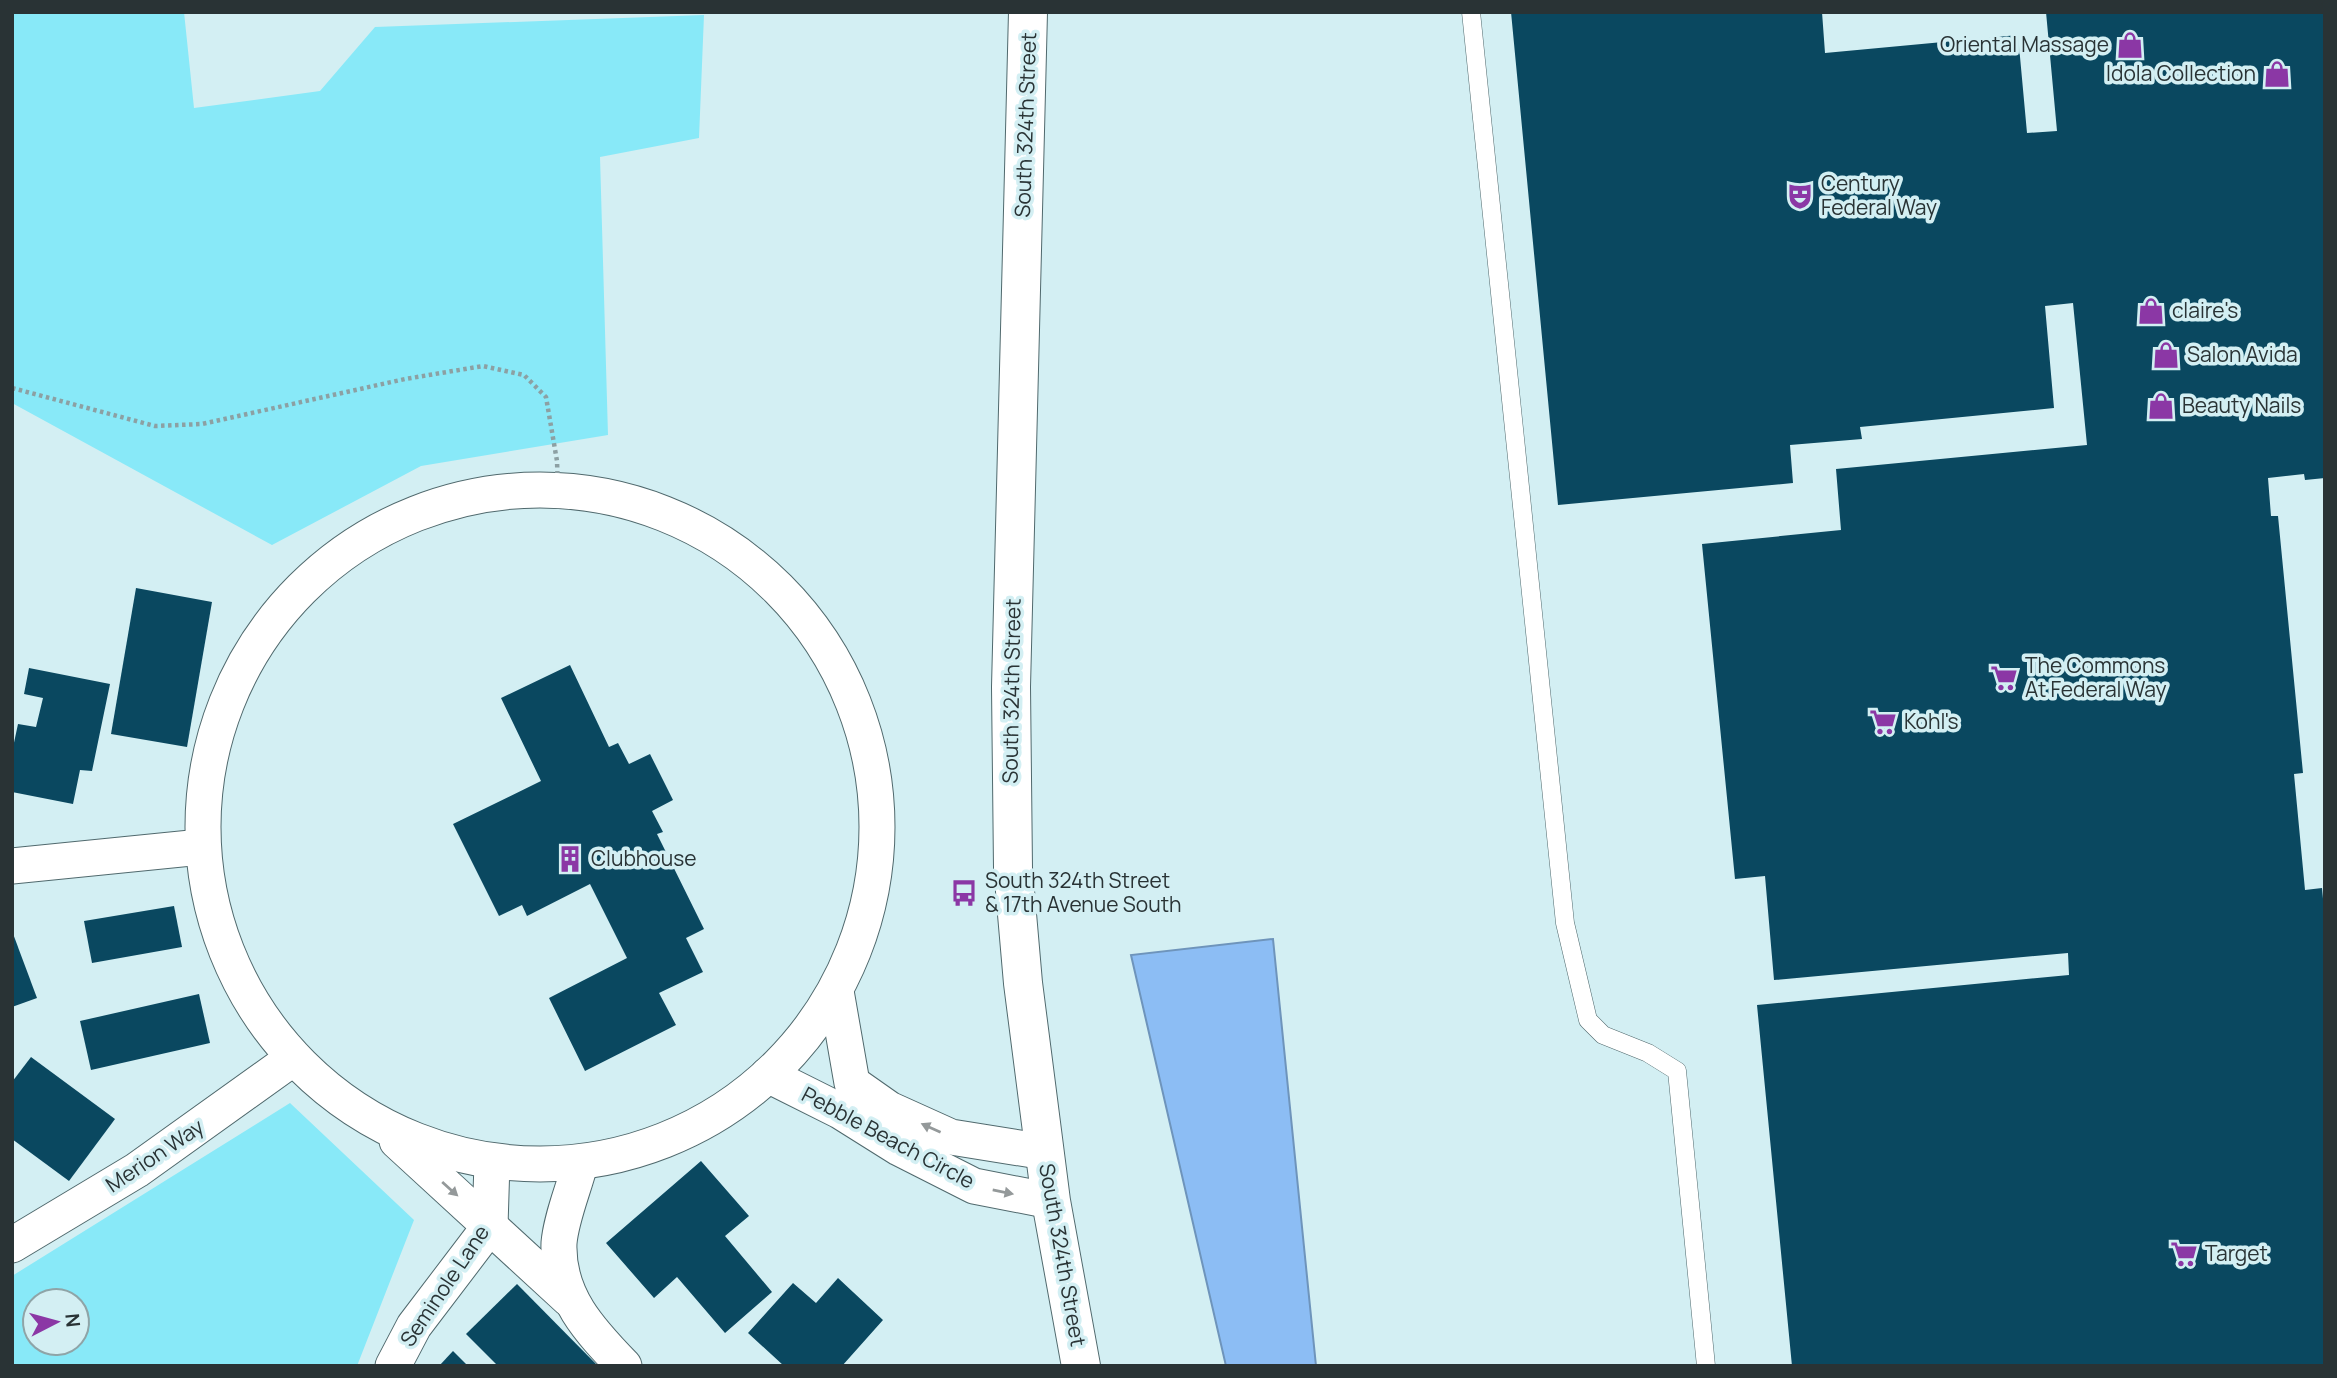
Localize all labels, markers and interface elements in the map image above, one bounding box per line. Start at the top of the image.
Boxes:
place label: Oriental Massage [1940,30,2109,58]
shop icon: Oriental Massage [2115,30,2145,60]
street label: South 324th Street [1008,32,1042,218]
place label: Idola Collection [2106,59,2256,87]
shop icon: Idola Collection [2262,59,2292,89]
place label: Century Federal Way [1821,169,1937,221]
theatre icon: Century Federal Way [1785,181,1815,211]
shop icon: claire's [2136,296,2166,326]
place label: claire's [2172,296,2238,324]
shop icon: Salon Avida [2151,340,2181,370]
place label: Salon Avida [2187,340,2298,368]
shop icon: Beauty Nails [2146,391,2176,421]
place label: Beauty Nails [2182,391,2301,419]
street label: South 324th Street [995,598,1027,784]
place label: The Commons At Federal Way [2025,651,2166,703]
supermarket icon: The Commons At Federal Way [1989,663,2019,693]
supermarket icon: Kohl's [1868,707,1898,737]
place label: Kohl's [1904,707,1959,735]
building icon: Clubhouse [555,844,585,874]
place label: Clubhouse [591,844,697,872]
place label: South 324th Street & 17th Avenue South [985,866,1182,918]
bus stop icon: South 324th Street & 17th Avenue South [949,878,979,908]
street label: Pebble Beach Circle [797,1080,980,1195]
street label: Merion Way [100,1112,209,1198]
one-way arrow [920,1122,941,1133]
street label: South 324th Street [1033,1161,1093,1348]
one-way arrow [441,1181,459,1197]
one-way arrow [992,1186,1014,1197]
street label: Seminole Lane [393,1219,495,1352]
supermarket icon: Target [2169,1239,2199,1269]
place label: Target [2205,1239,2268,1267]
north arrow [21,1287,91,1357]
text: N [59,1312,87,1328]

